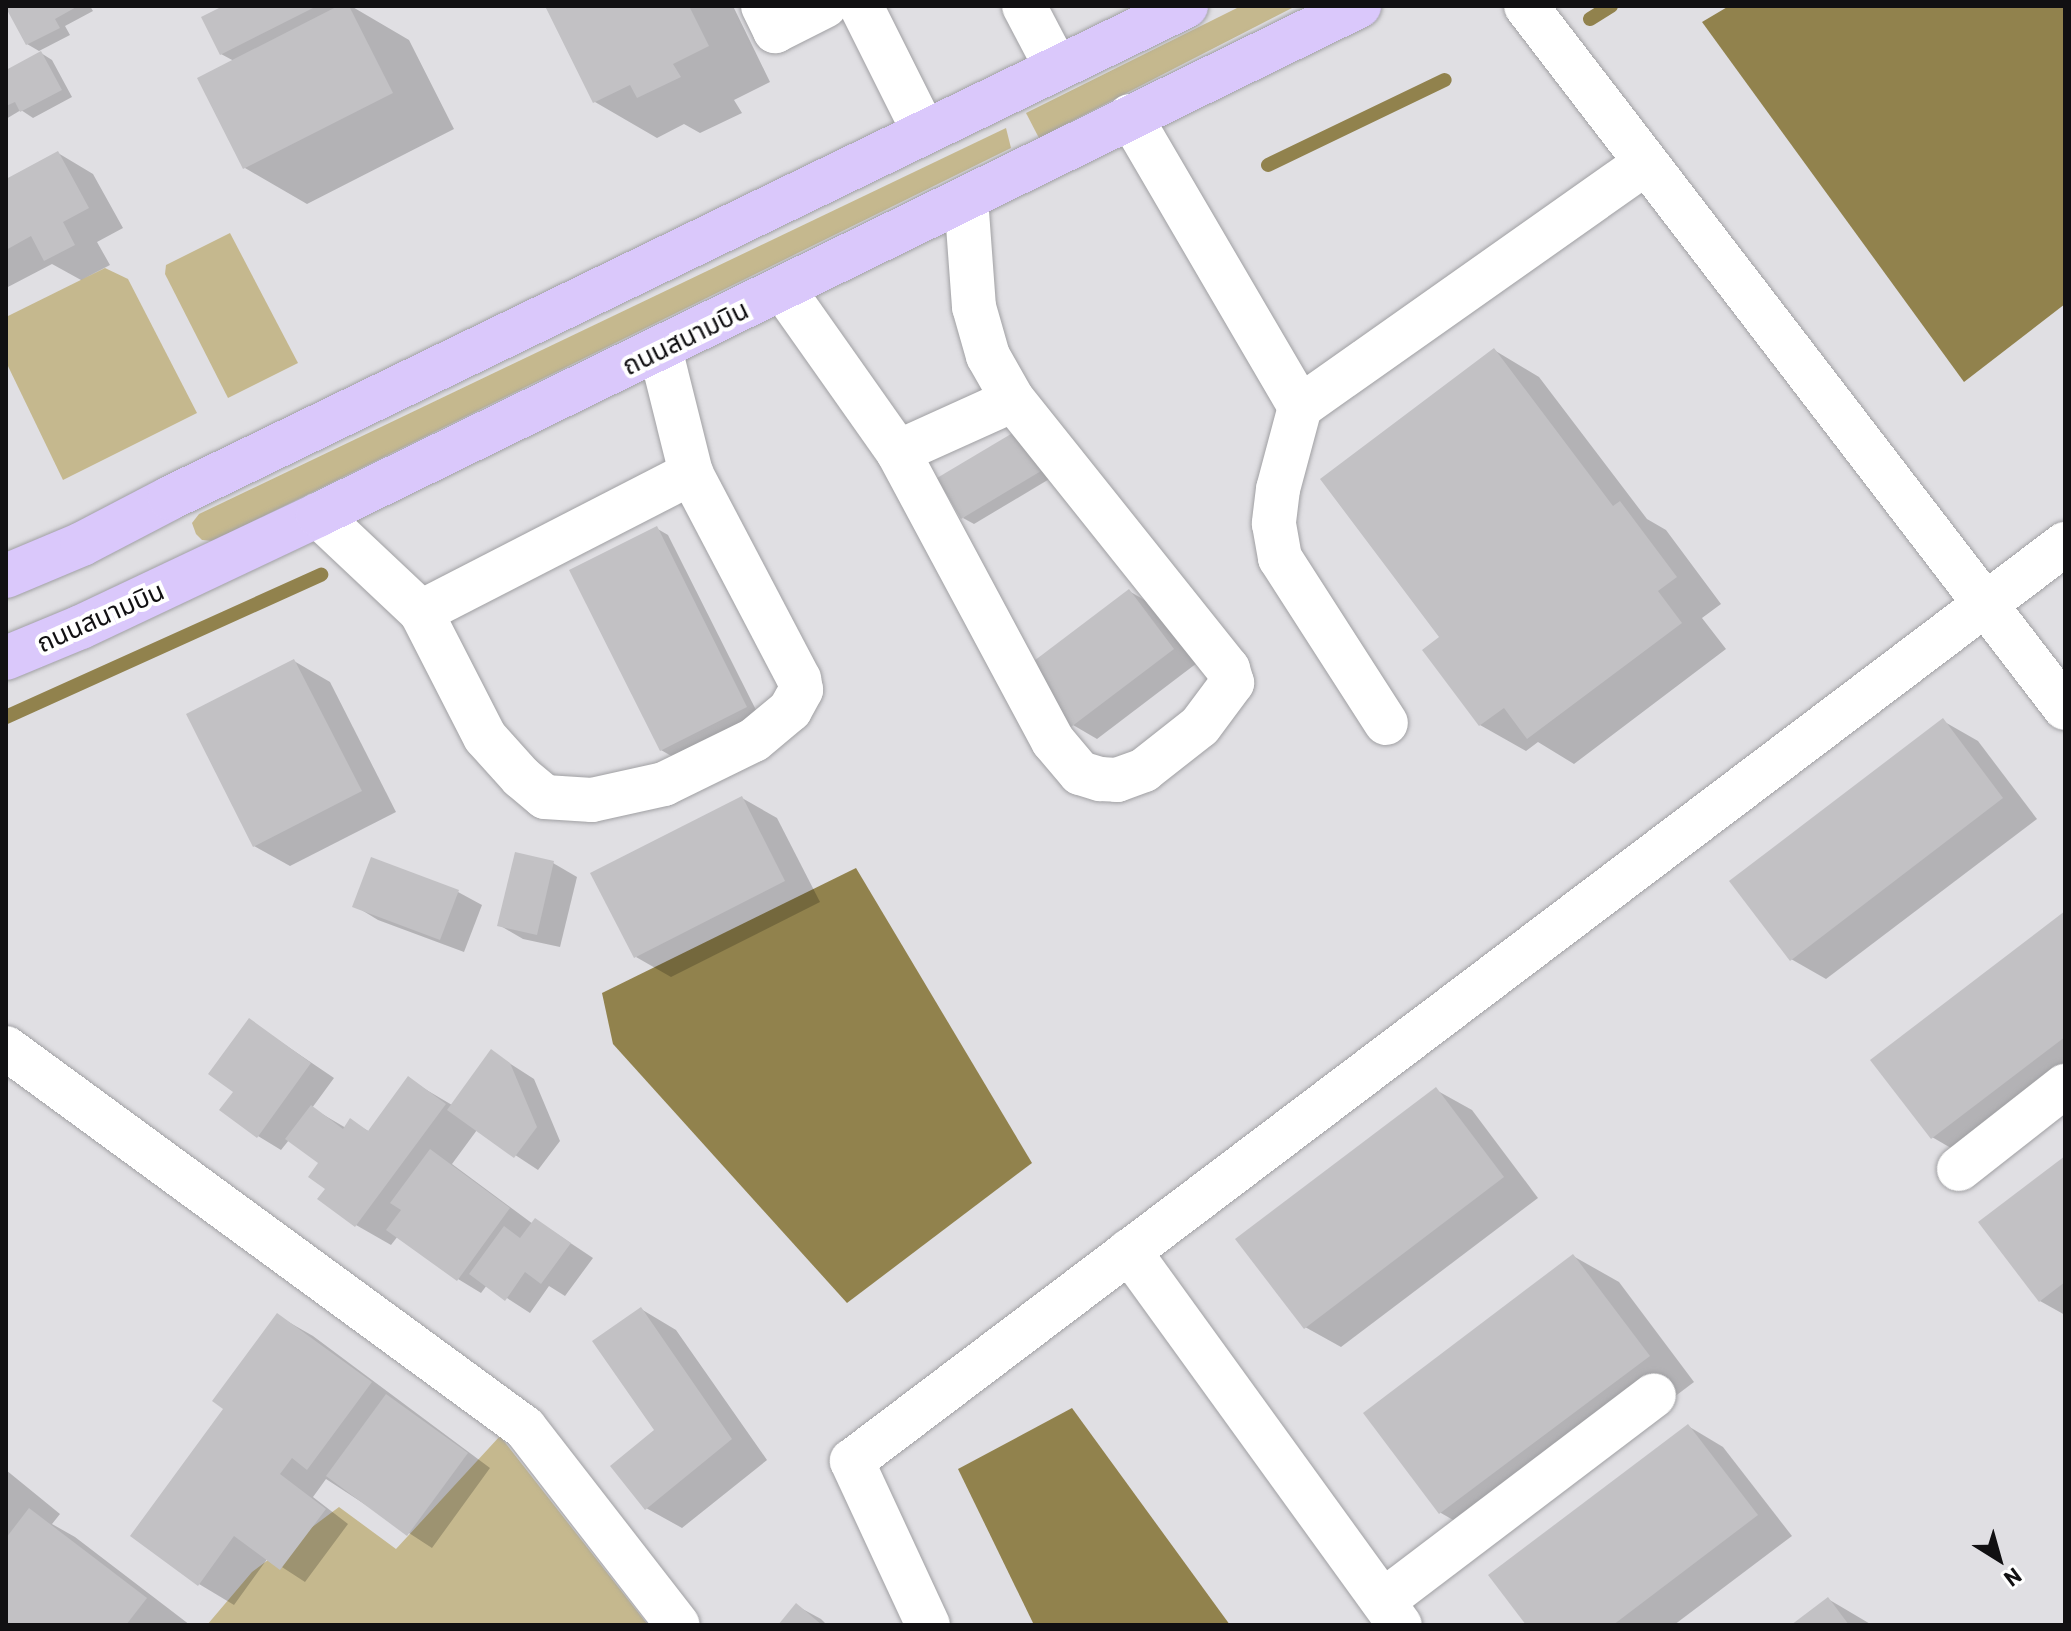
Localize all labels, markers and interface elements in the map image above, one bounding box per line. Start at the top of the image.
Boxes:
street label: ถนนสนามบิน [617,293,753,381]
street label: ถนนสนามบิน [31,574,169,658]
north arrow [1959,1519,2039,1599]
text: N [2000,1563,2027,1593]

